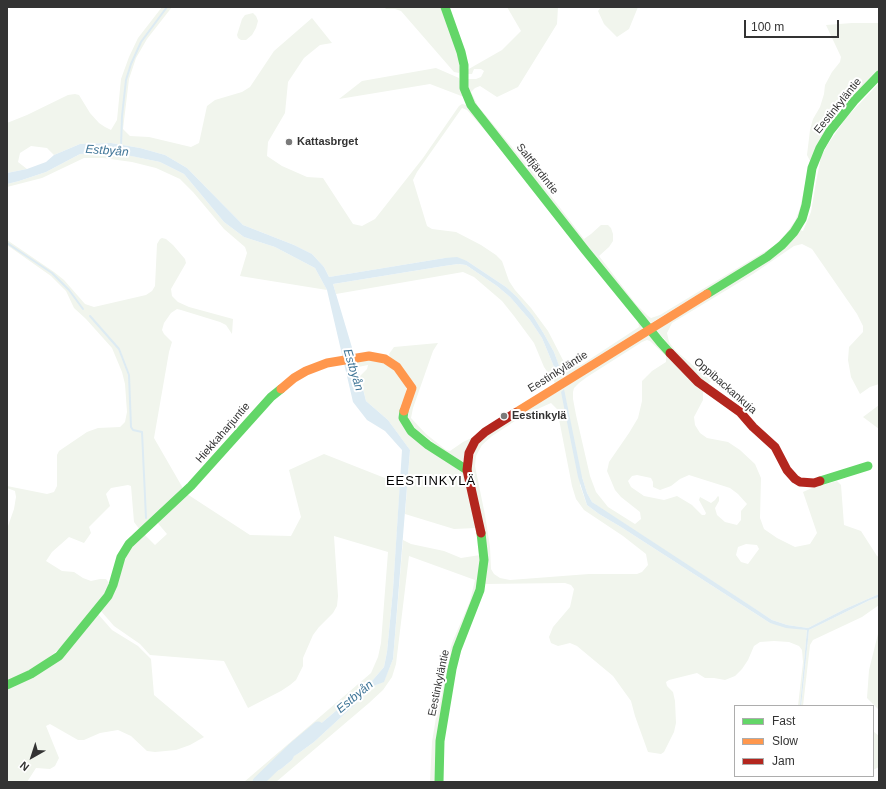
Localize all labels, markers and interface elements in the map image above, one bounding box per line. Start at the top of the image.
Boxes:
scale bar [746,12,841,38]
text: 100 m [751,20,784,34]
street label: Eestinkyläntie [812,75,864,137]
place label: Kattasbrget [297,135,358,149]
marker: Kattasbrget [284,137,294,147]
street label: Saltfjärdintie [513,141,561,197]
water label: Estbyån [85,142,129,160]
water label: Estbyån [340,347,366,393]
street label: Eestinkyläntie [526,348,590,396]
street label: Oppibackankuja [691,355,759,417]
street label: Hiekkaharjuntie [193,400,253,466]
place label: Eestinkylä [512,409,566,423]
marker: Eestinkylä [499,411,509,421]
district label: EESTINKYLÄ [386,473,476,489]
street label: Eestinkyläntie [425,648,453,718]
water label: Estbyån [334,678,376,716]
legend [734,705,874,777]
text: Fast [772,714,795,728]
text: Slow [772,734,798,748]
north arrow [12,737,52,777]
text: Jam [772,754,795,768]
text: N [18,759,31,773]

